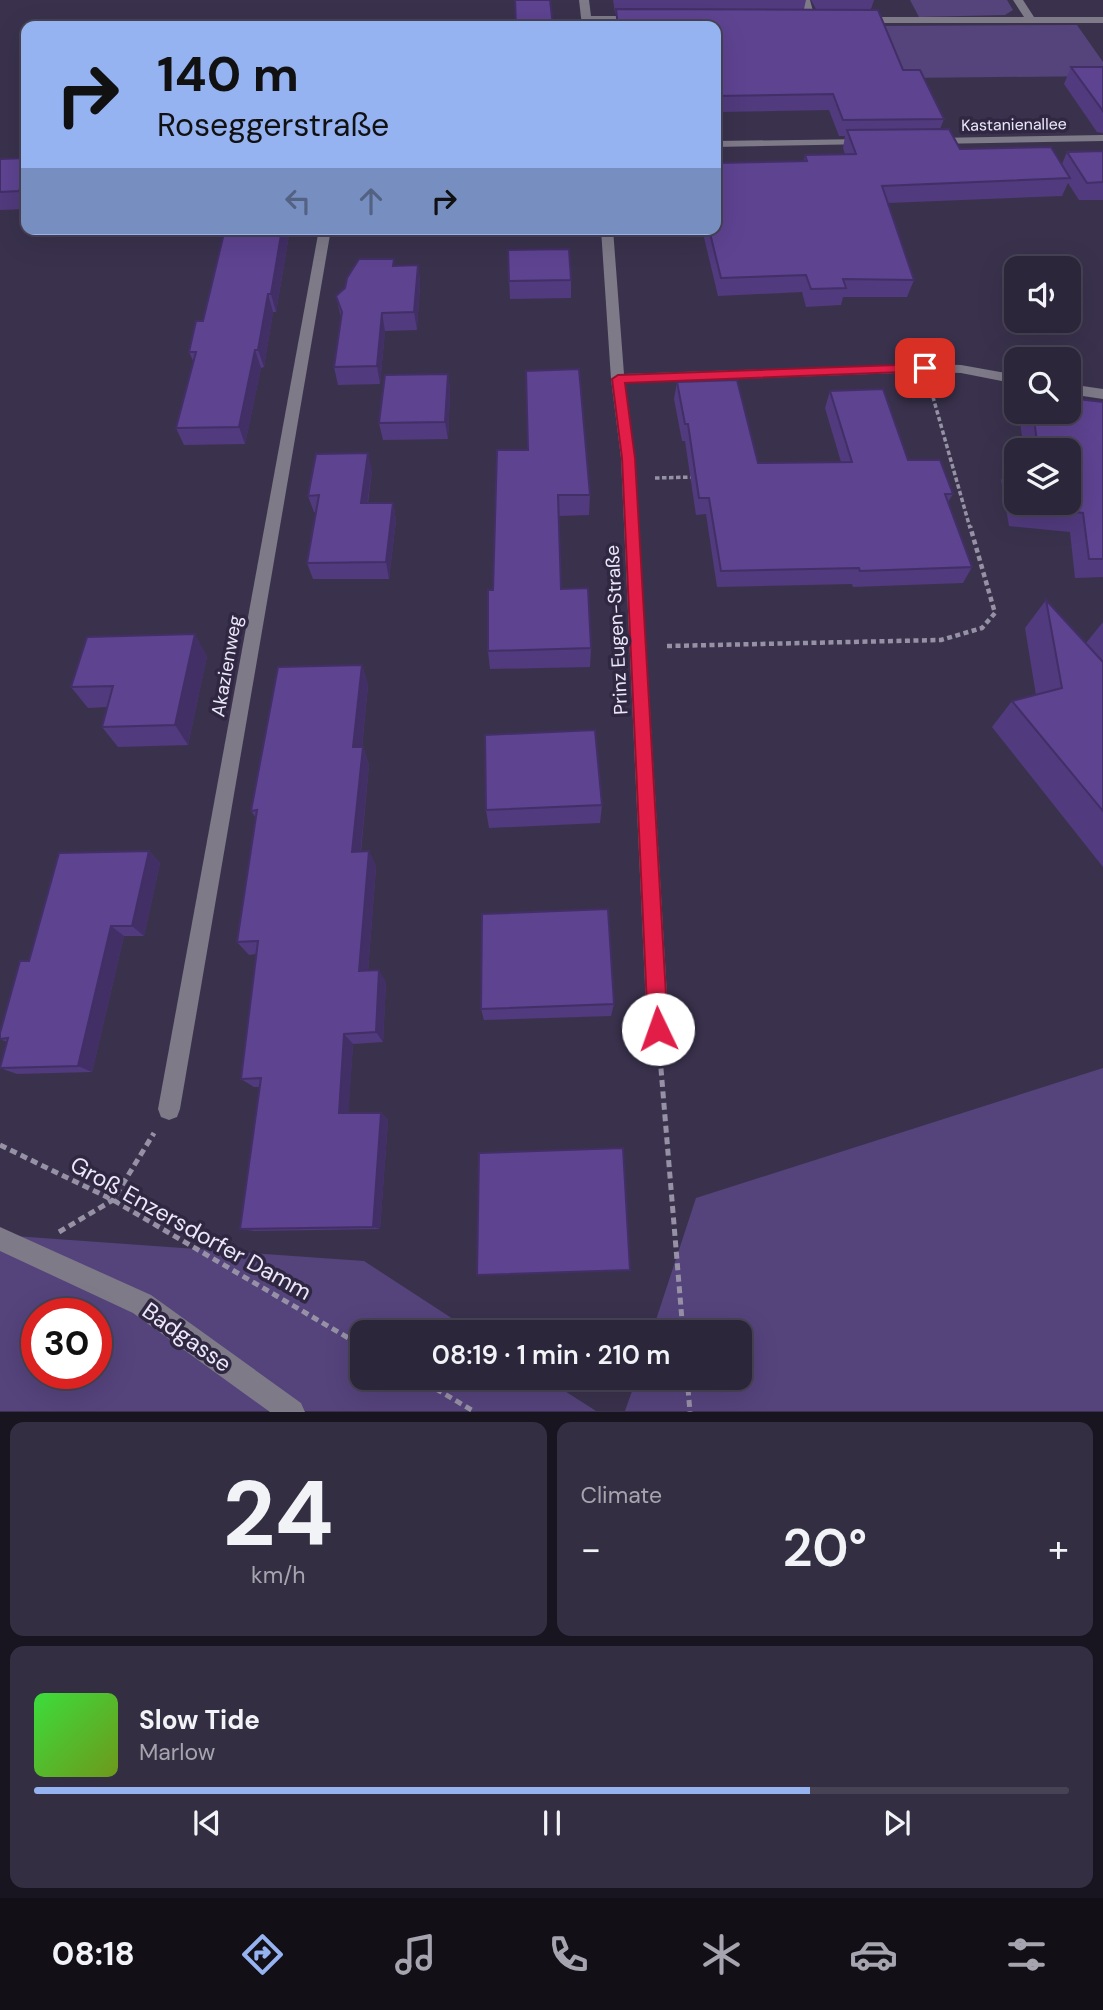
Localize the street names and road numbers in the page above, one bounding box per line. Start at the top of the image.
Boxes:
street label: Kastanienallee [961,113,1067,136]
street label: Prinz Eugen-Straße [600,544,633,716]
street label: Akazienweg [205,613,248,719]
street label: Groß Enzersdorfer Damm [65,1149,317,1307]
street label: Badgasse [136,1295,238,1379]

